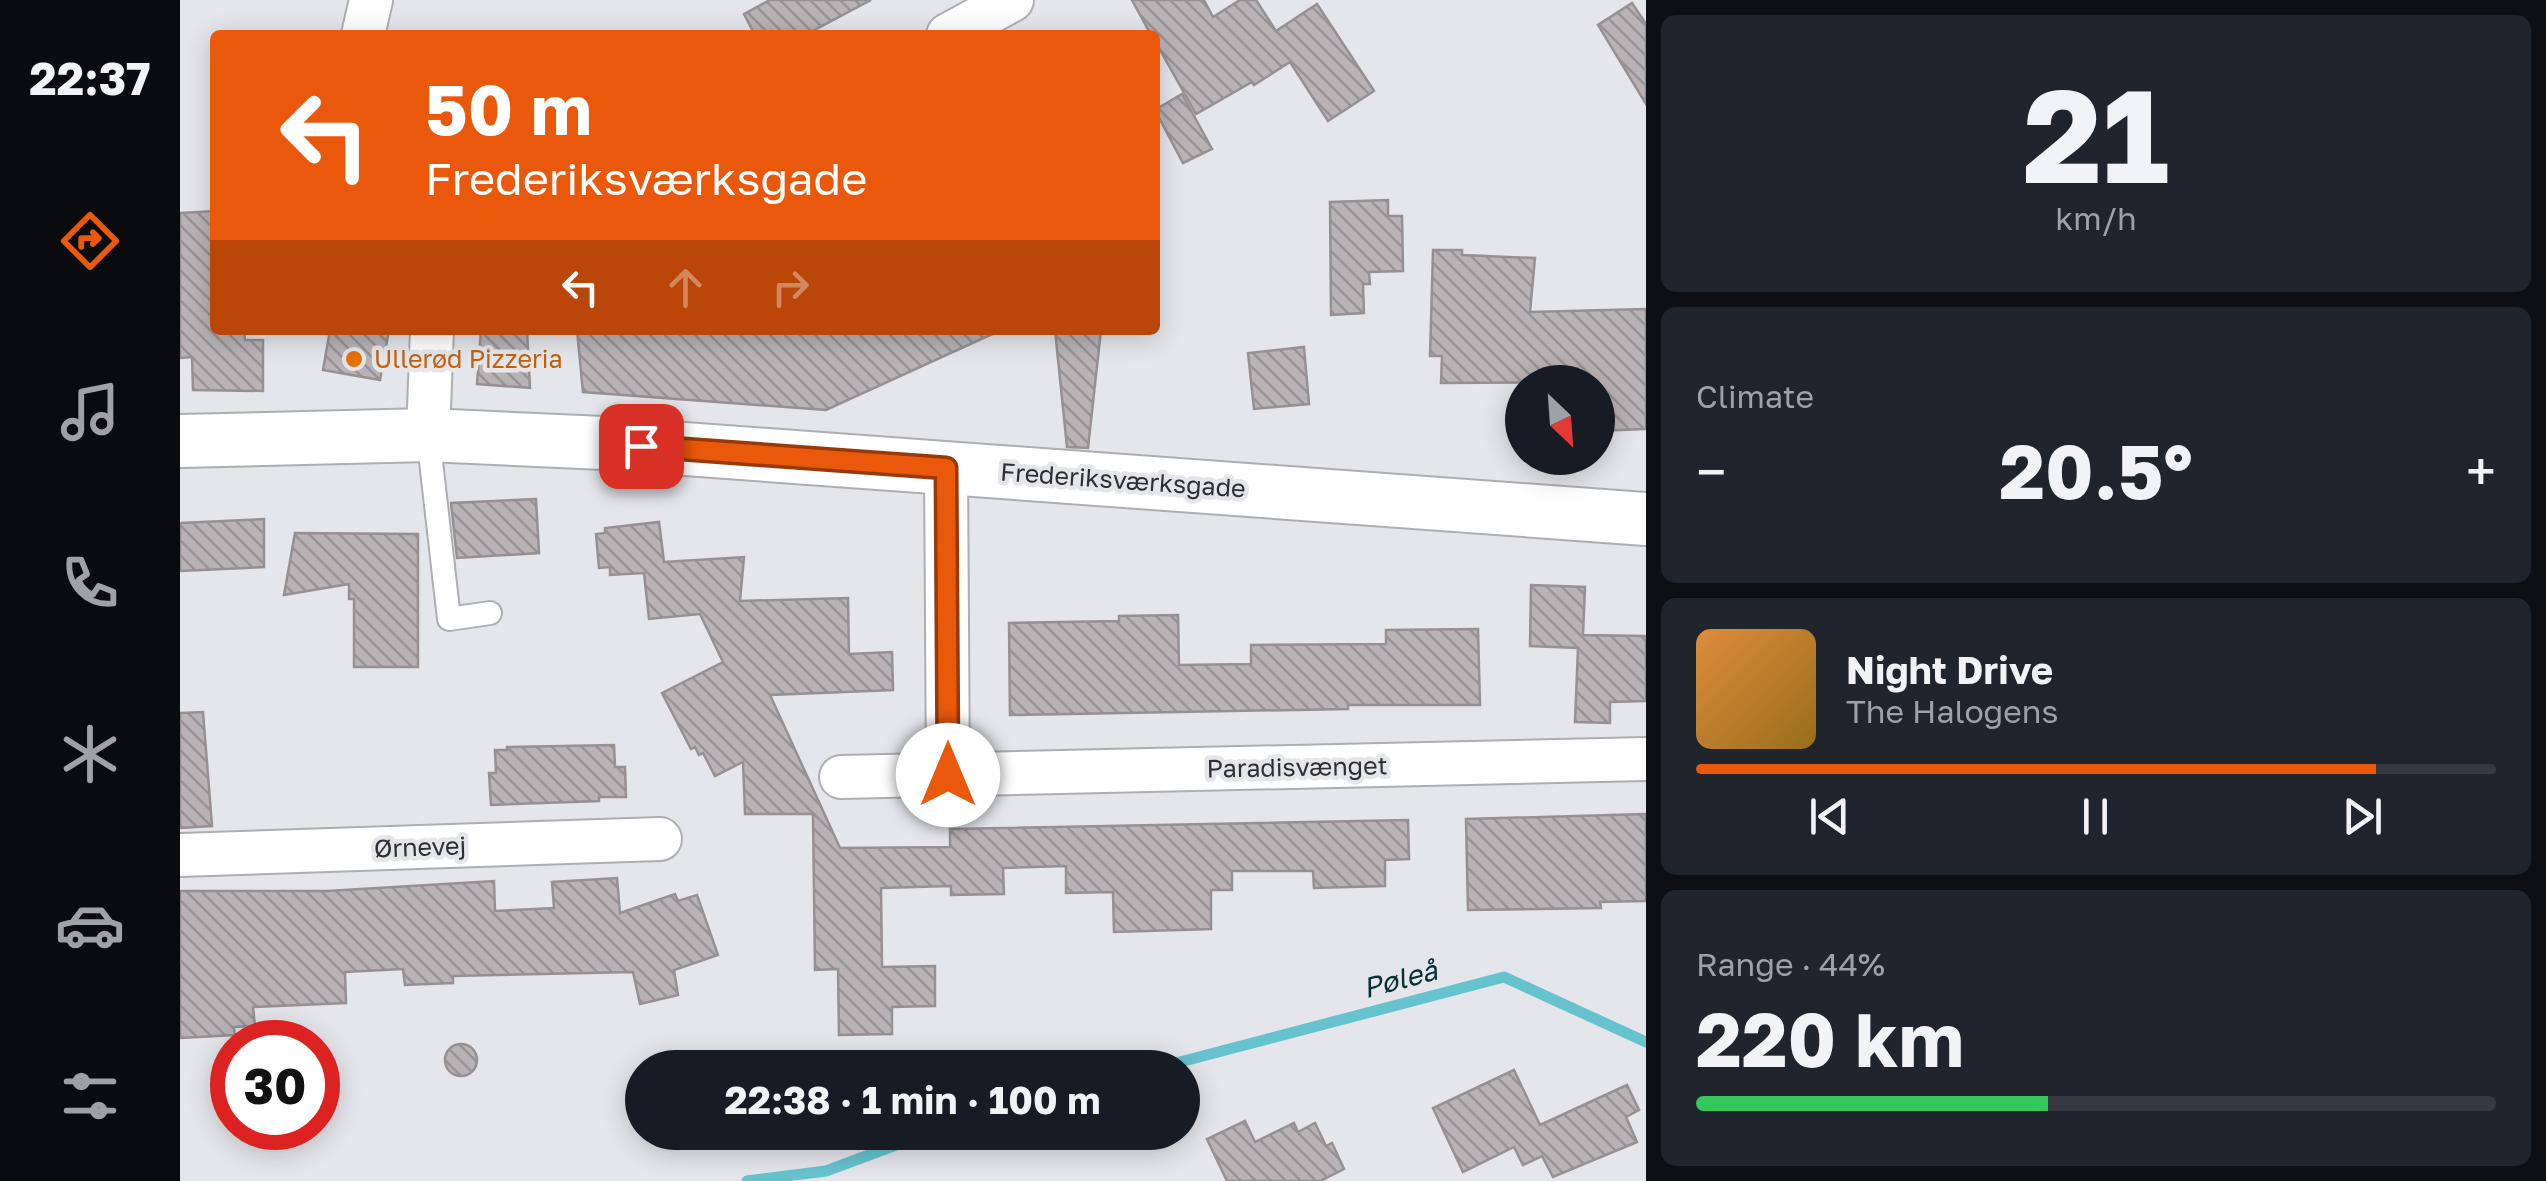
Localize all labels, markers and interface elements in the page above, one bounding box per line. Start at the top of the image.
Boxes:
text: 22:37 [29,51,151,105]
text: 21 [2023,56,2169,212]
text: 50 m [425,66,592,150]
icon: left [260,70,390,200]
text: Frederiksværksgade [425,151,867,205]
text: km/h [2055,199,2137,237]
icon: directions [55,206,125,276]
icon: left [553,260,608,315]
icon: ahead [658,260,713,315]
icon: right [763,260,818,315]
place label: Ullerød Pizzeria [374,343,563,374]
marker: Ullerød Pizzeria [343,348,365,370]
north arrow [1505,365,1615,475]
map controls [1505,365,1615,475]
icon: music [55,377,125,447]
text: Climate [1696,377,1814,415]
pin [599,404,684,489]
icon: arrive [614,419,669,474]
text: 20.5° [1999,425,2193,516]
text: − [1696,438,1726,504]
text: + [2466,438,2496,504]
street label: Frederiksværksgade [999,455,1247,504]
icon: phone [55,548,125,618]
text: Night Drive [1846,647,2053,692]
text: The Halogens [1846,692,2058,730]
icon: climate [55,719,125,789]
position arrow [896,723,1000,827]
street label: Paradisvænget [1206,749,1388,784]
icon: previous [1802,789,1857,844]
icon: pause [2068,789,2123,844]
icon: next [2335,789,2390,844]
street label: Ørnevej [373,829,467,864]
icon: car [55,890,125,960]
text: Range · 44% [1696,945,1885,983]
water label: Pøleå [1359,952,1442,1004]
text: 220 km [1696,993,1964,1084]
speed limit sign: 30 [210,1020,340,1150]
icon: filters [55,1061,125,1131]
text: 22:38 · 1 min · 100 m [725,1077,1100,1122]

